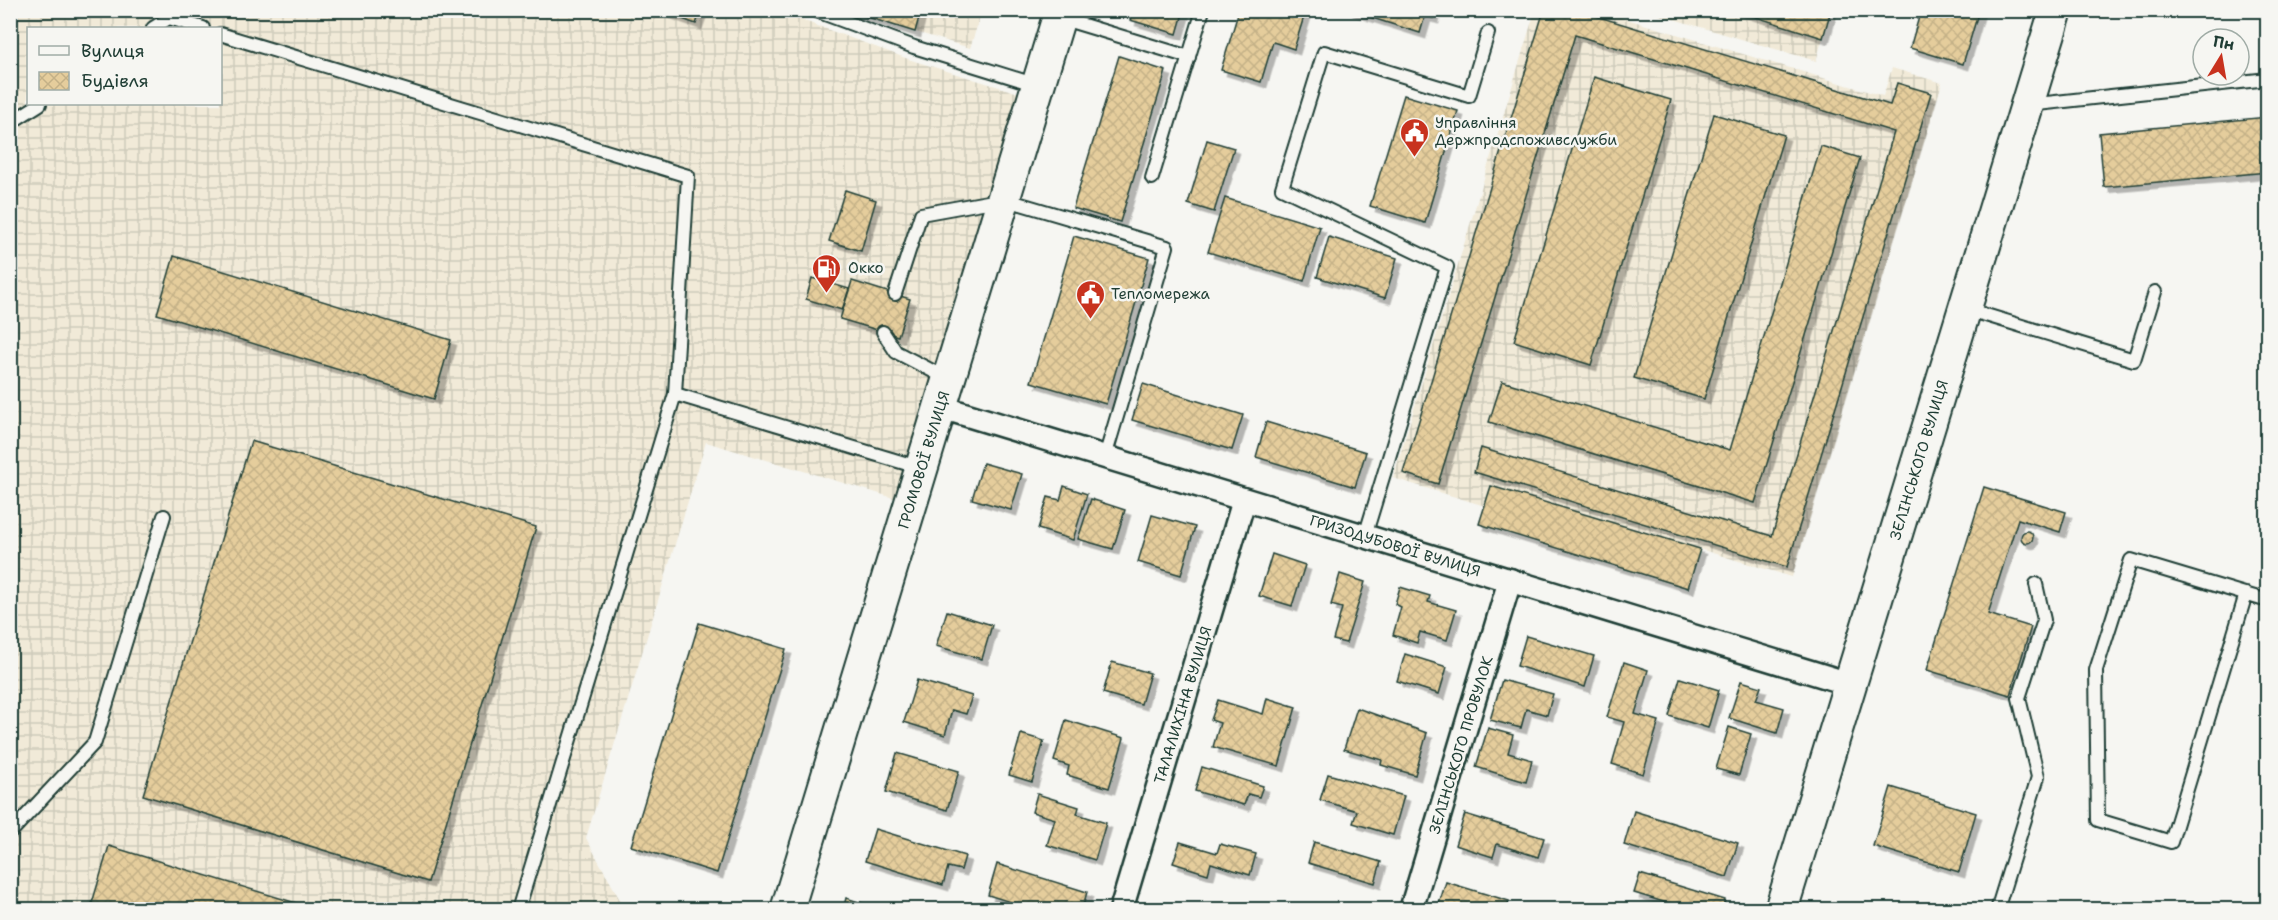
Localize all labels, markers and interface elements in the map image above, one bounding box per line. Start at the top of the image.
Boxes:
legend [27,27,222,105]
north arrow [2191,27,2251,87]
text: Пн [2211,30,2236,55]
text: Вулиця [81,39,145,63]
text: Будівля [81,69,149,93]
place label: Управління Держпродспоживслужби [1435,113,1617,150]
public building icon: Управління Держпродспоживслужби [1398,116,1430,158]
fuel station icon: Окко [811,252,843,294]
place label: Окко [848,258,884,278]
public building icon: Тепломережа [1074,278,1106,320]
place label: Тепломережа [1111,284,1211,304]
street label: ЗЕЛІНСЬКОГО ВУЛИЦЯ [1885,378,1953,542]
street label: ГРОМОВОЇ ВУЛИЦЯ [893,389,955,531]
street label: ГРИЗОДУБОВОЇ ВУЛИЦЯ [1307,510,1483,582]
street label: ТАЛАЛИХІНА ВУЛИЦЯ [1150,624,1216,786]
street label: ЗЕЛІНСЬКОГО ПРОВУЛОК [1424,653,1498,837]

